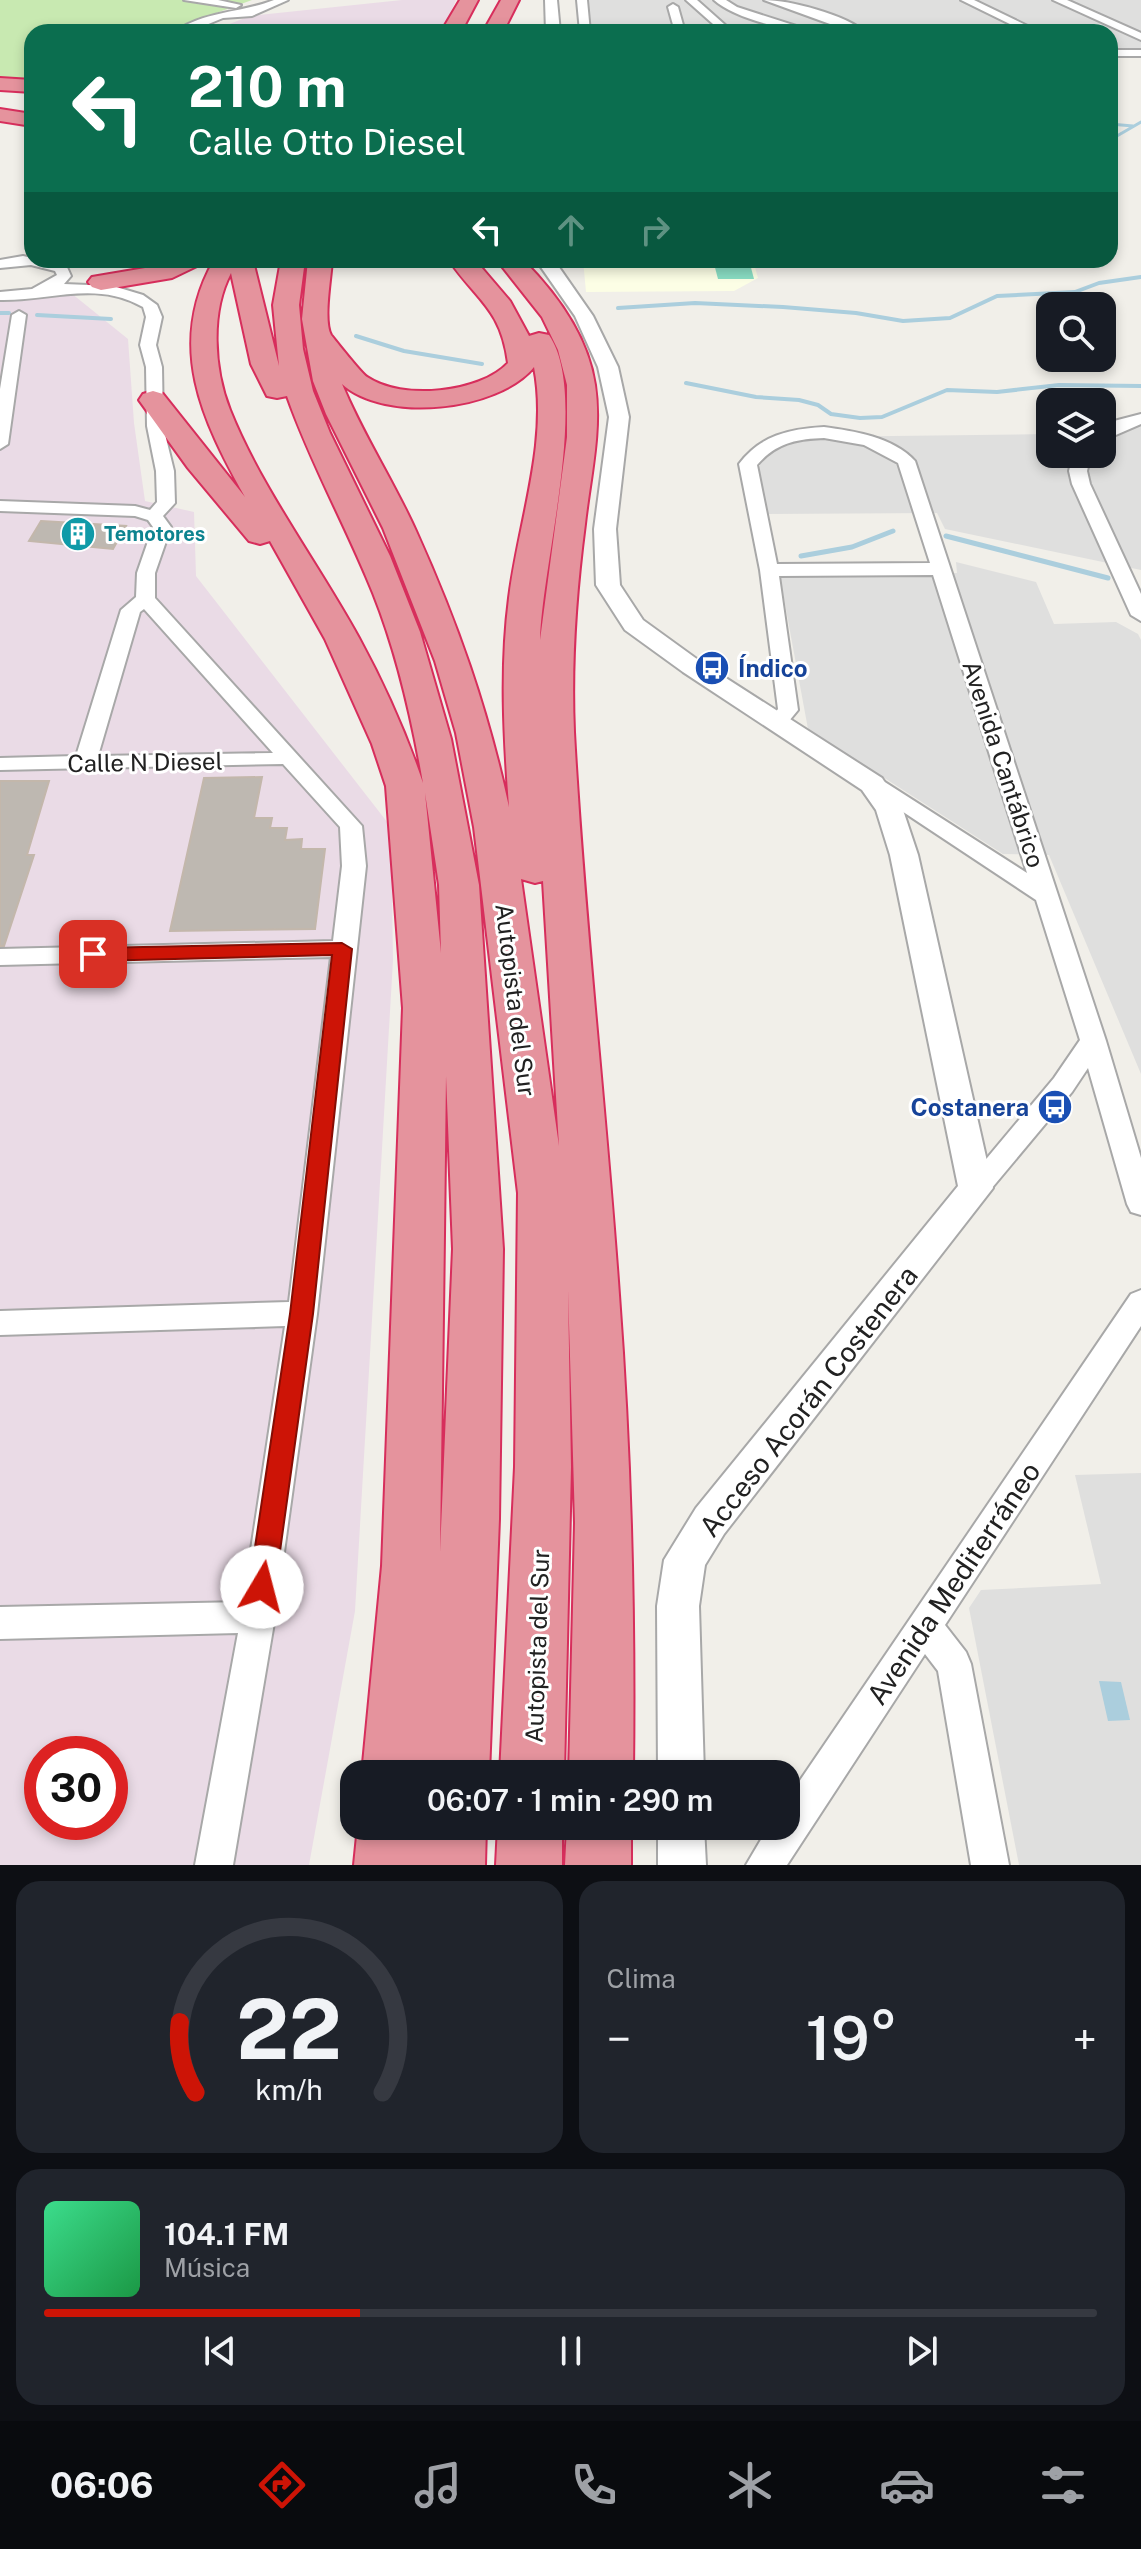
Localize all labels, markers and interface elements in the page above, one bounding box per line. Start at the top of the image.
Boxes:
text: 210 m [188,54,346,120]
icon: left [56,56,160,160]
text: Calle Otto Diesel [188,121,466,163]
icon: left [465,208,509,252]
icon: ahead [549,208,593,252]
icon: right [633,208,677,252]
map controls [1036,292,1116,468]
button: search [1036,292,1116,372]
button: layers [1036,388,1116,468]
building icon: Temotores [59,515,97,553]
place label: Temotores [104,522,205,546]
bus stop icon: Índico [693,649,731,687]
place label: Índico [738,654,808,682]
street label: Avenida Cantábrico [957,657,1051,871]
street label: Calle N Diesel [67,747,223,777]
street label: Autopista del Sur [490,902,542,1098]
pin [59,920,127,988]
icon: arrive [71,932,115,976]
bus stop icon: Costanera [1036,1088,1074,1126]
place label: Costanera [911,1093,1029,1121]
street label: Acceso Acorán Costenera [692,1259,924,1543]
street label: Avenida Mediterráneo [860,1455,1046,1711]
position arrow [220,1545,304,1629]
street label: Autopista del Sur [520,1549,554,1743]
speed limit sign: 30 [24,1736,128,1840]
text: 06:07 · 1 min · 290 m [427,1782,713,1818]
text: Clima [607,1963,676,1994]
text: 22 [236,1980,342,2078]
text: 19° [806,2003,898,2074]
text: − [607,2013,631,2065]
text: + [1073,2013,1097,2065]
text: km/h [256,2073,323,2106]
text: 104.1 FM [164,2216,289,2252]
text: Música [164,2252,250,2283]
icon: previous [198,2329,242,2373]
icon: pause [549,2329,593,2373]
icon: next [900,2329,944,2373]
icon: directions [254,2457,310,2513]
icon: music [410,2457,466,2513]
icon: phone [566,2457,622,2513]
icon: climate [722,2457,778,2513]
icon: car [879,2457,935,2513]
icon: filters [1035,2457,1091,2513]
text: 06:06 [50,2464,154,2506]

